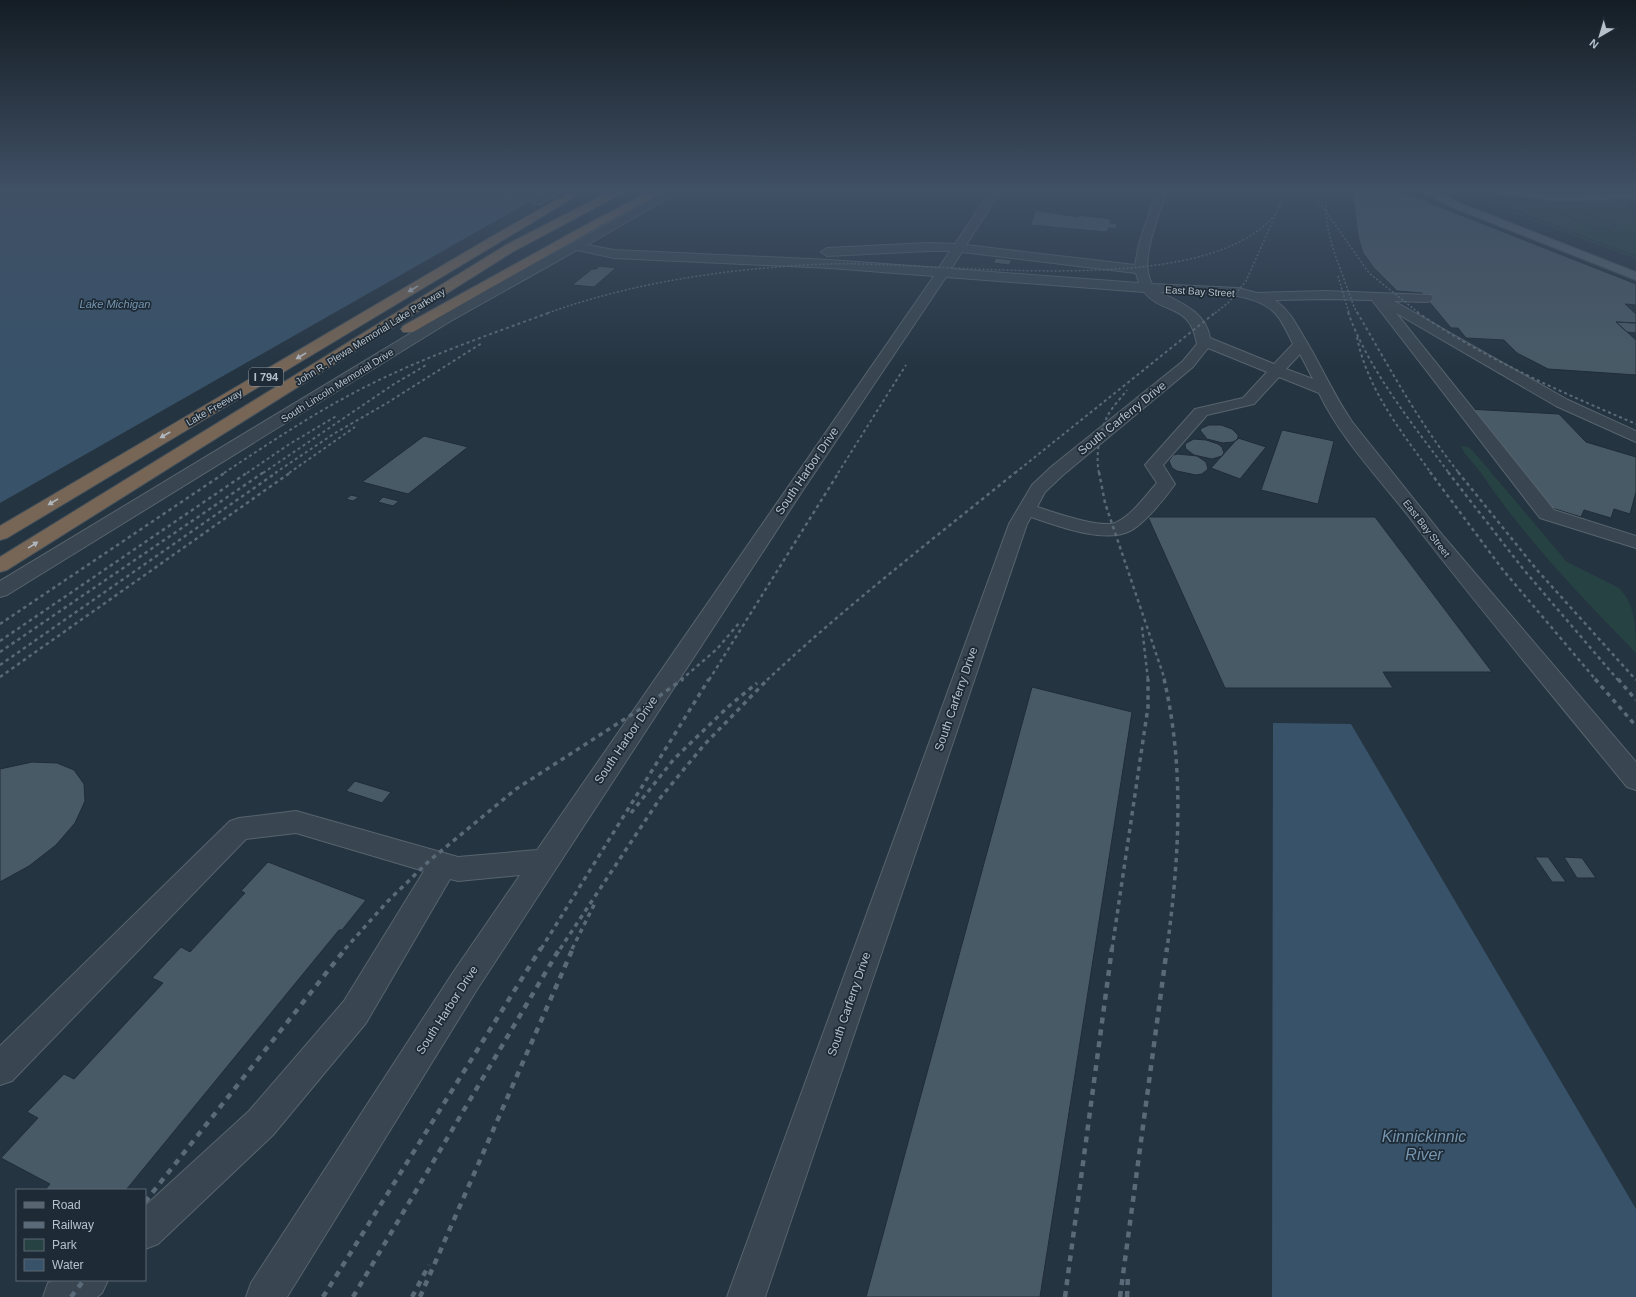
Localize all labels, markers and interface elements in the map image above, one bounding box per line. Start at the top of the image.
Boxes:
north arrow [1580,16,1620,56]
text: N [1587,37,1601,51]
street label: East Bay Street [1165,284,1235,299]
one-way arrow [407,285,419,292]
street label: John R. Plewa Memorial Lake Parkway [294,286,447,387]
water label: Lake Michigan [80,298,150,310]
street label: South Lincoln Memorial Drive [279,346,396,425]
one-way arrow [295,352,307,359]
road number: I 794 [249,368,283,386]
street label: South Carferry Drive [1075,378,1169,458]
street label: Lake Freeway [184,387,244,428]
street label: South Harbor Drive [772,424,842,517]
one-way arrow [159,432,171,439]
one-way arrow [47,498,59,505]
street label: East Bay Street [1401,498,1452,559]
one-way arrow [27,542,39,549]
street label: South Carferry Drive [932,645,981,753]
street label: South Harbor Drive [591,693,661,786]
street label: South Carferry Drive [825,950,874,1058]
street label: South Harbor Drive [413,963,481,1057]
water label: Kinnickinnic River [1382,1128,1466,1163]
legend [16,1189,146,1281]
text: Road [52,1198,81,1212]
text: Railway [52,1218,94,1232]
text: Park [52,1238,78,1252]
text: Water [52,1258,84,1272]

